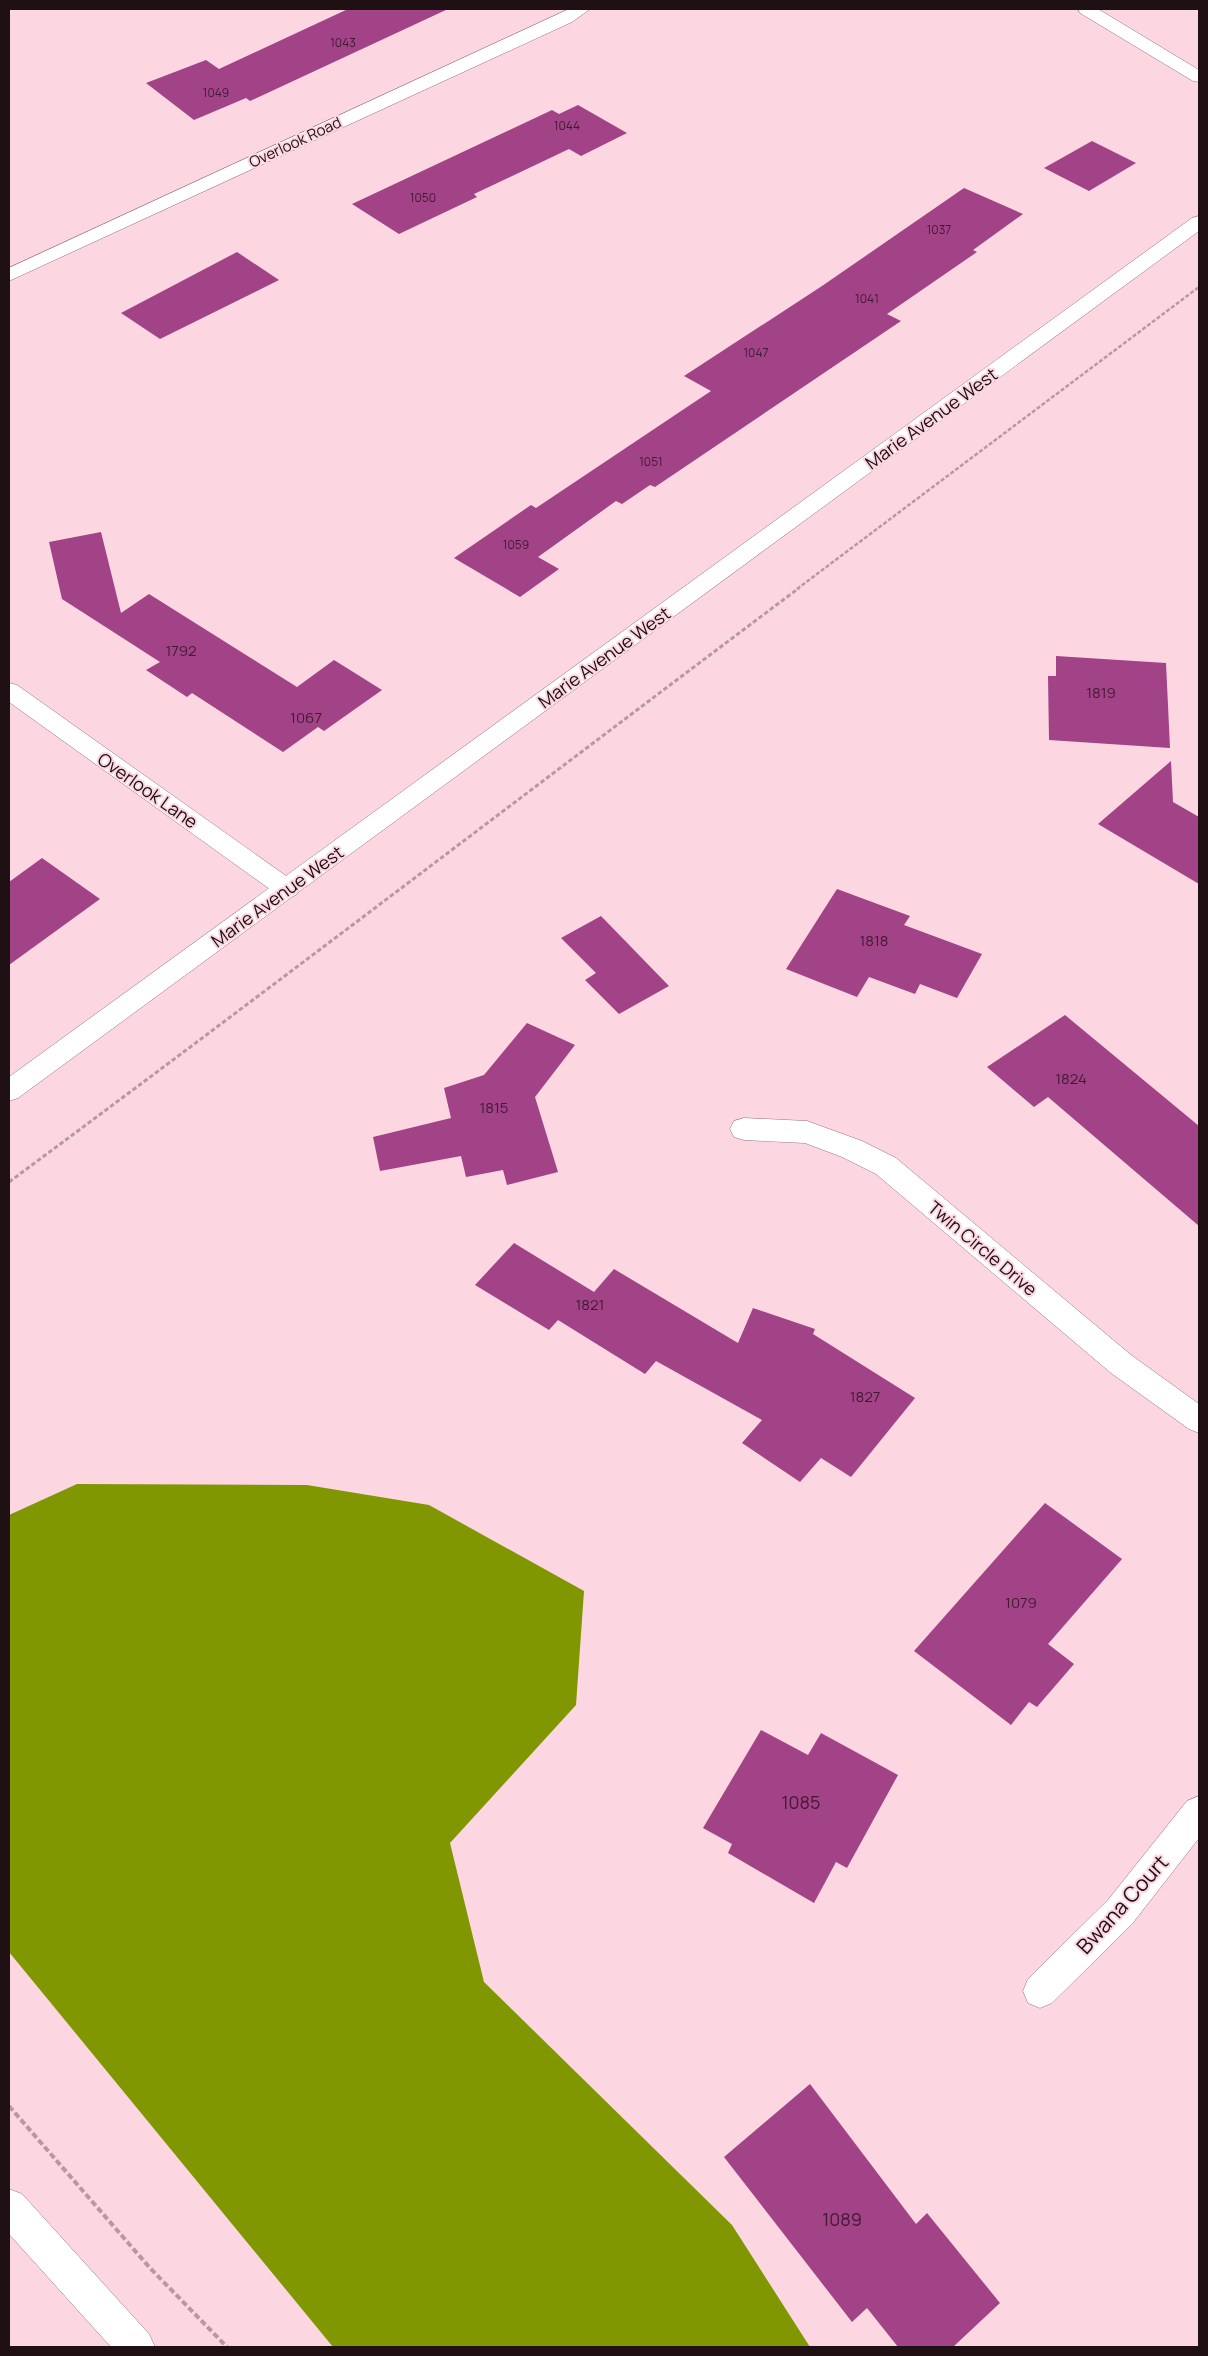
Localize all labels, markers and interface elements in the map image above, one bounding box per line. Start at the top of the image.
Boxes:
house number: 1043 [330,34,356,51]
house number: 1049 [203,84,229,101]
street label: Overlook Road [245,111,345,173]
house number: 1044 [554,117,580,134]
house number: 1050 [410,189,436,206]
house number: 1037 [927,221,951,238]
house number: 1041 [855,290,879,307]
house number: 1047 [743,344,769,361]
street label: Marie Avenue West [860,362,1002,474]
house number: 1051 [639,453,663,470]
house number: 1059 [503,536,529,553]
street label: Marie Avenue West [533,601,675,713]
house number: 1792 [165,640,197,661]
house number: 1819 [1086,682,1116,703]
house number: 1067 [290,707,322,728]
street label: Overlook Lane [93,747,203,833]
street label: Marie Avenue West [206,840,348,952]
house number: 1818 [859,930,889,951]
house number: 1824 [1055,1068,1087,1089]
house number: 1815 [479,1097,509,1118]
street label: Twin Circle Drive [923,1195,1043,1301]
house number: 1821 [576,1294,604,1315]
house number: 1827 [850,1386,880,1407]
house number: 1079 [1005,1592,1037,1613]
house number: 1085 [782,1790,820,1814]
street label: Bwana Court [1070,1848,1174,1960]
house number: 1089 [822,2207,862,2231]

